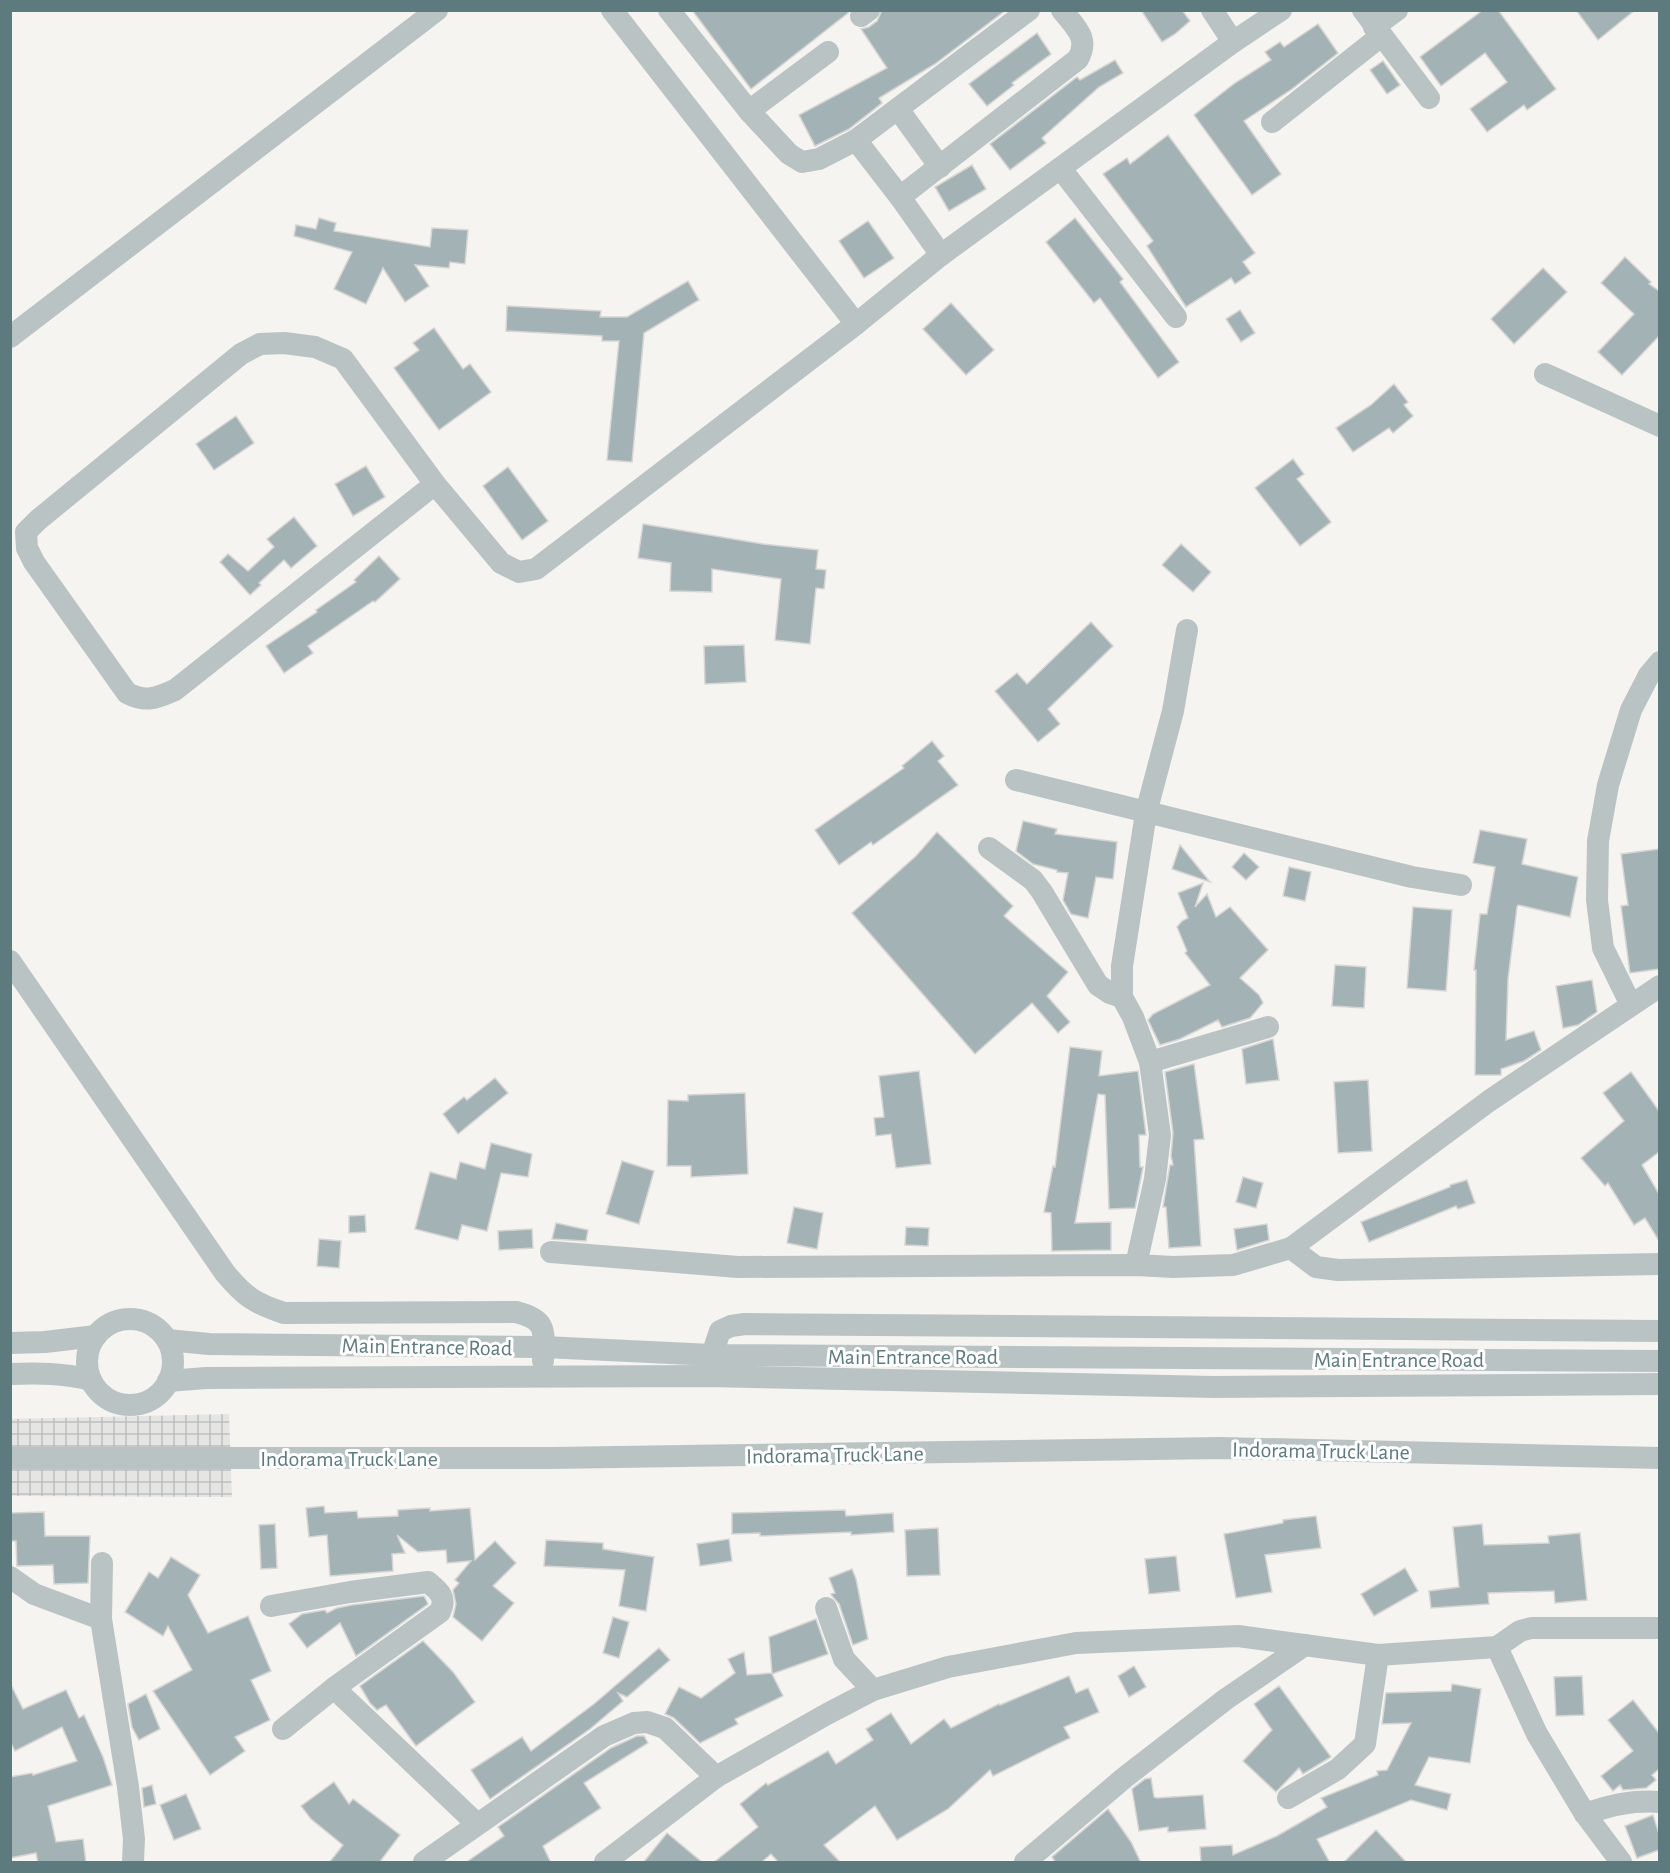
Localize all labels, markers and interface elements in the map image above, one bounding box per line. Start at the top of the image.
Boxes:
street label: Main Entrance Road [342,1335,512,1359]
street label: Main Entrance Road [828,1346,998,1368]
street label: Main Entrance Road [1314,1349,1484,1371]
street label: Indorama Truck Lane [1232,1438,1410,1464]
street label: Indorama Truck Lane [746,1442,924,1468]
street label: Indorama Truck Lane [260,1448,438,1470]

